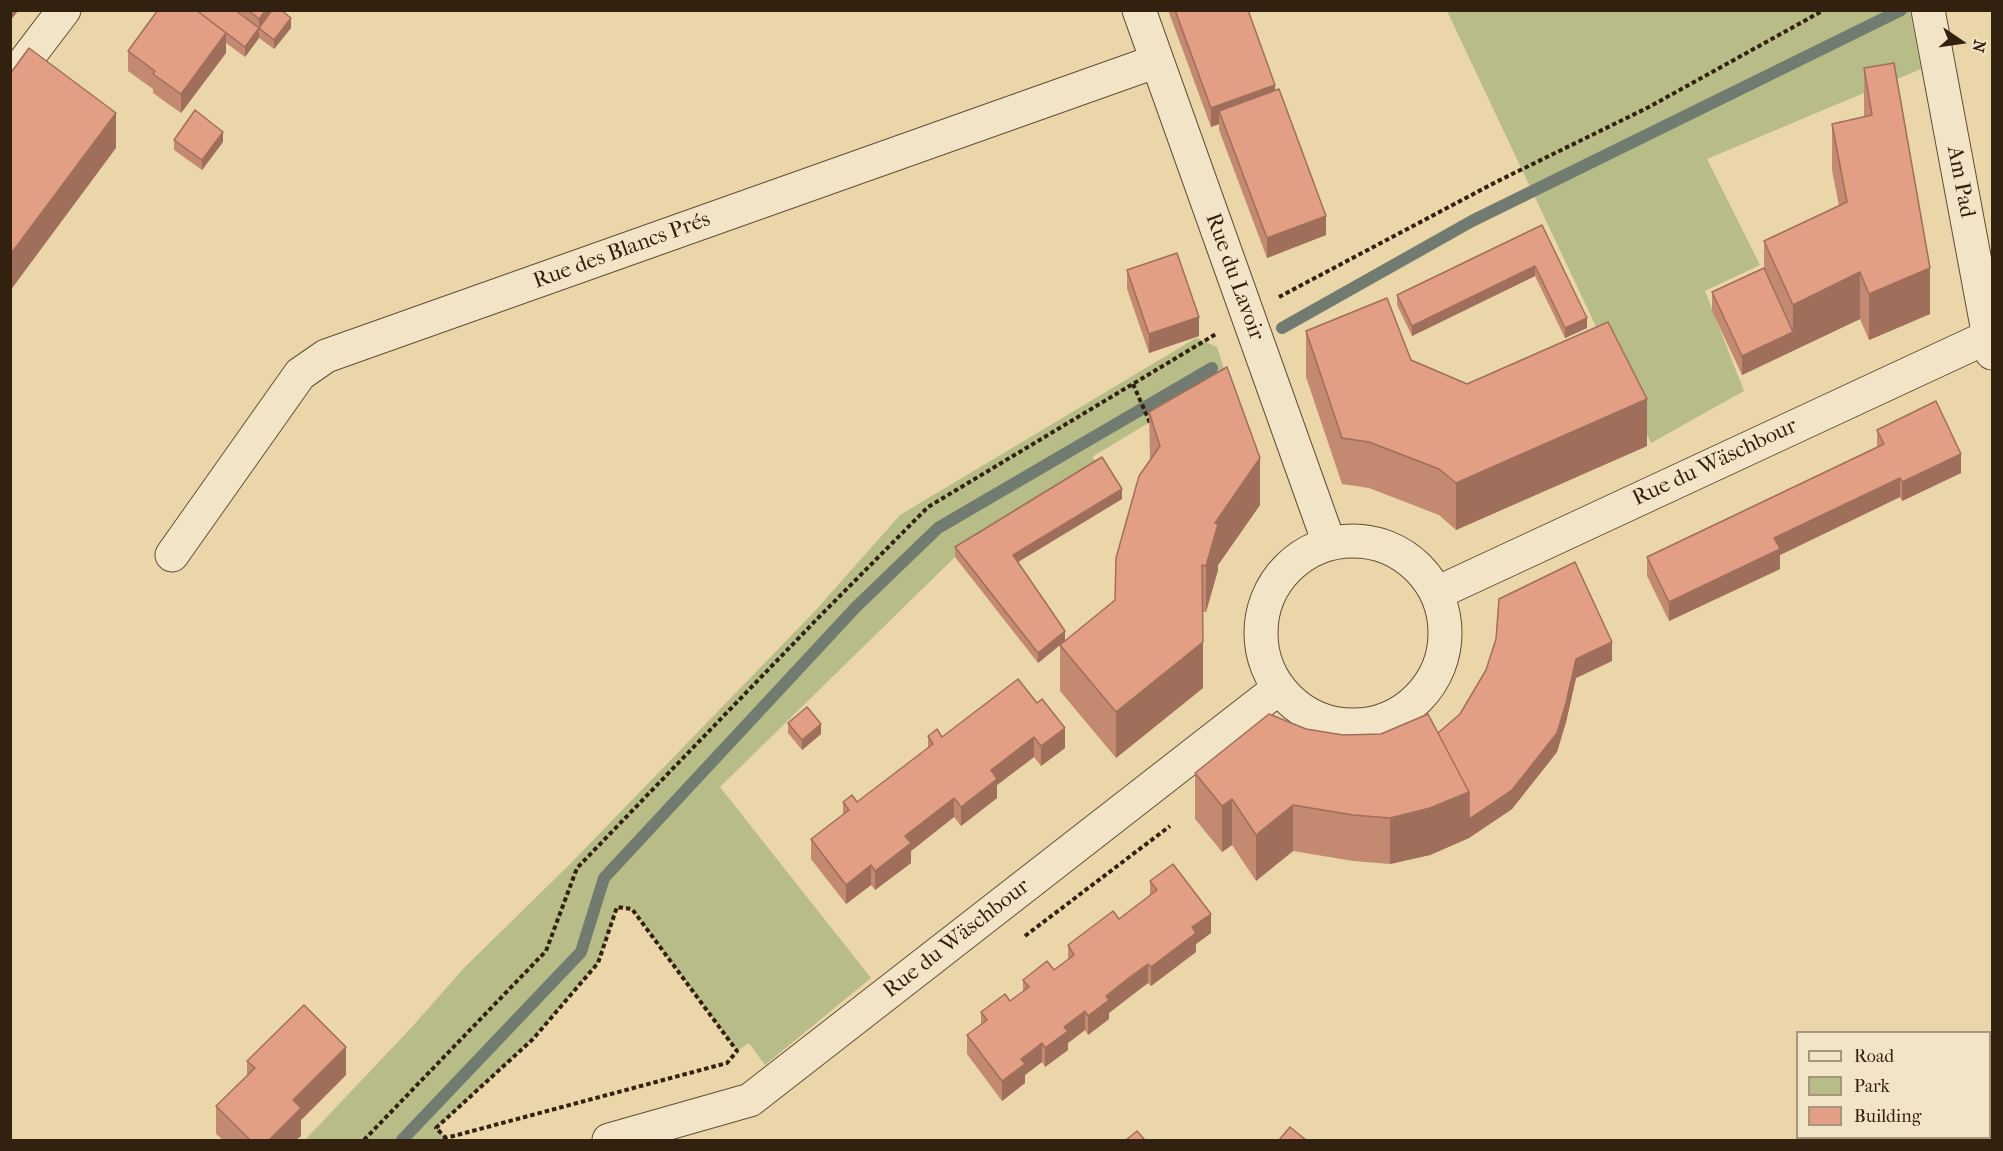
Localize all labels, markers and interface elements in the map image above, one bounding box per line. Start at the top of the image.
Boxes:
north arrow [1931,12,1991,72]
text: N [1968,38,1990,54]
street label: Am Pad [1940,144,1980,220]
street label: Rue des Blancs Prés [530,207,714,295]
street label: Rue du Lavoir [1199,210,1269,344]
street label: Rue du Wäschbour [1629,413,1801,513]
street label: Rue du Wäschbour [879,874,1035,1004]
legend [1796,1031,1991,1139]
text: Road [1854,1046,1894,1067]
text: Park [1854,1076,1890,1097]
text: Building [1854,1106,1921,1127]

